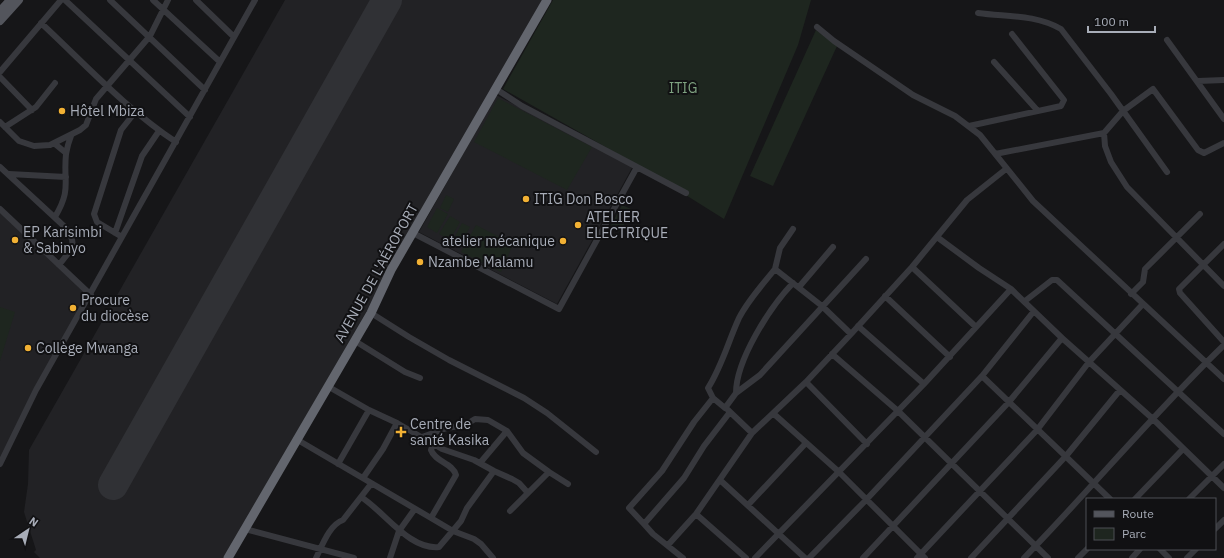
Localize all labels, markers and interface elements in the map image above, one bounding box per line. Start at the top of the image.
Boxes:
scale bar [1088,8,1155,34]
text: 100 m [1094,14,1129,29]
park label: ITIG [669,79,697,97]
place label: Hôtel Mbiza [70,102,145,120]
marker: Hôtel Mbiza [57,106,67,116]
place label: ITIG Don Bosco [534,190,633,208]
marker: ITIG Don Bosco [521,194,531,204]
street label: AVENUE DE L'AÉROPORT [329,200,422,346]
place label: ATELIER ELECTRIQUE [586,208,668,242]
marker: ATELIER ELECTRIQUE [573,220,583,230]
place label: EP Karisimbi & Sabinyo [23,223,102,257]
place label: atelier mécanique [442,232,555,250]
marker: EP Karisimbi & Sabinyo [10,235,20,245]
marker: atelier mécanique [558,236,568,246]
place label: Nzambe Malamu [428,253,534,271]
marker: Nzambe Malamu [415,257,425,267]
place label: Procure du diocèse [81,291,149,325]
marker: Procure du diocèse [68,303,78,313]
place label: Collège Mwanga [36,339,139,357]
marker: Collège Mwanga [23,343,33,353]
place label: Centre de santé Kasika [410,415,490,449]
marker: Centre de santé Kasika [395,426,407,438]
legend [1086,498,1216,550]
text: Route [1122,506,1154,521]
north arrow [8,510,48,550]
text: N [26,514,41,530]
text: Parc [1122,526,1146,541]

